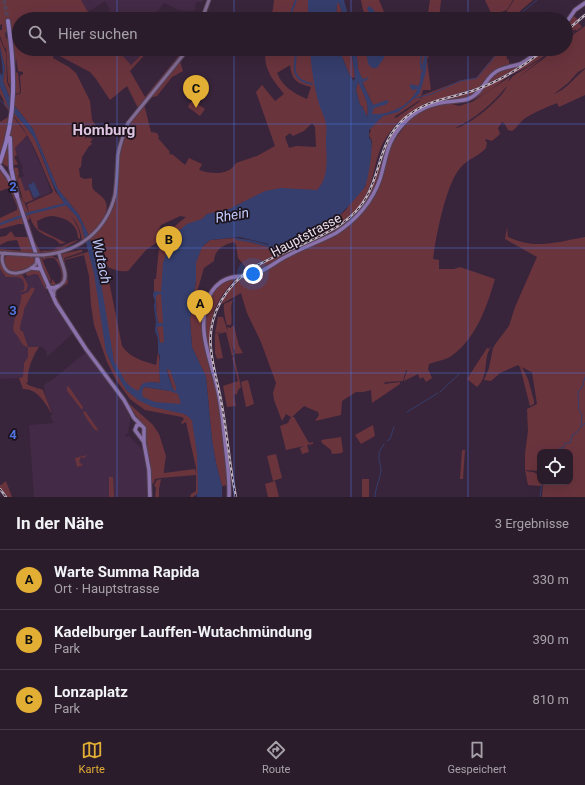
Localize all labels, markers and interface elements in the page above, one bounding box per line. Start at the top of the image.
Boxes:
search box [12,12,573,56]
icon: search [26,23,48,45]
text: Hier suchen [58,25,137,43]
pin: C [183,75,209,108]
district label: Homburg [73,121,135,139]
text: 2 [9,179,17,194]
water label: Rhein [214,204,250,226]
street label: Hauptstrasse [268,210,344,260]
pin: B [156,226,182,259]
water label: Wutach [89,237,115,285]
your location [243,264,263,284]
pin: A [187,290,213,323]
text: 3 [9,303,17,318]
text: 4 [9,427,17,442]
map controls [537,449,573,485]
button: locate [537,449,573,485]
text: In der Nähe [16,513,104,533]
text: 3 Ergebnisse [495,516,569,531]
text: Warte Summa Rapida [54,563,200,581]
text: A [25,572,33,587]
text: 330 m [532,572,569,587]
text: Ort · Hauptstrasse [54,581,159,596]
text: Kadelburger Lauffen-Wutachmündung [54,623,312,641]
text: B [25,632,33,647]
text: 390 m [532,632,569,647]
text: Park [54,641,80,656]
text: Lonzaplatz [54,683,128,701]
text: C [25,692,33,707]
text: 810 m [532,692,569,707]
text: Park [54,701,80,716]
tab: Karte [79,739,105,776]
tab: Route [262,739,290,776]
tab: Gespeichert [448,739,506,776]

